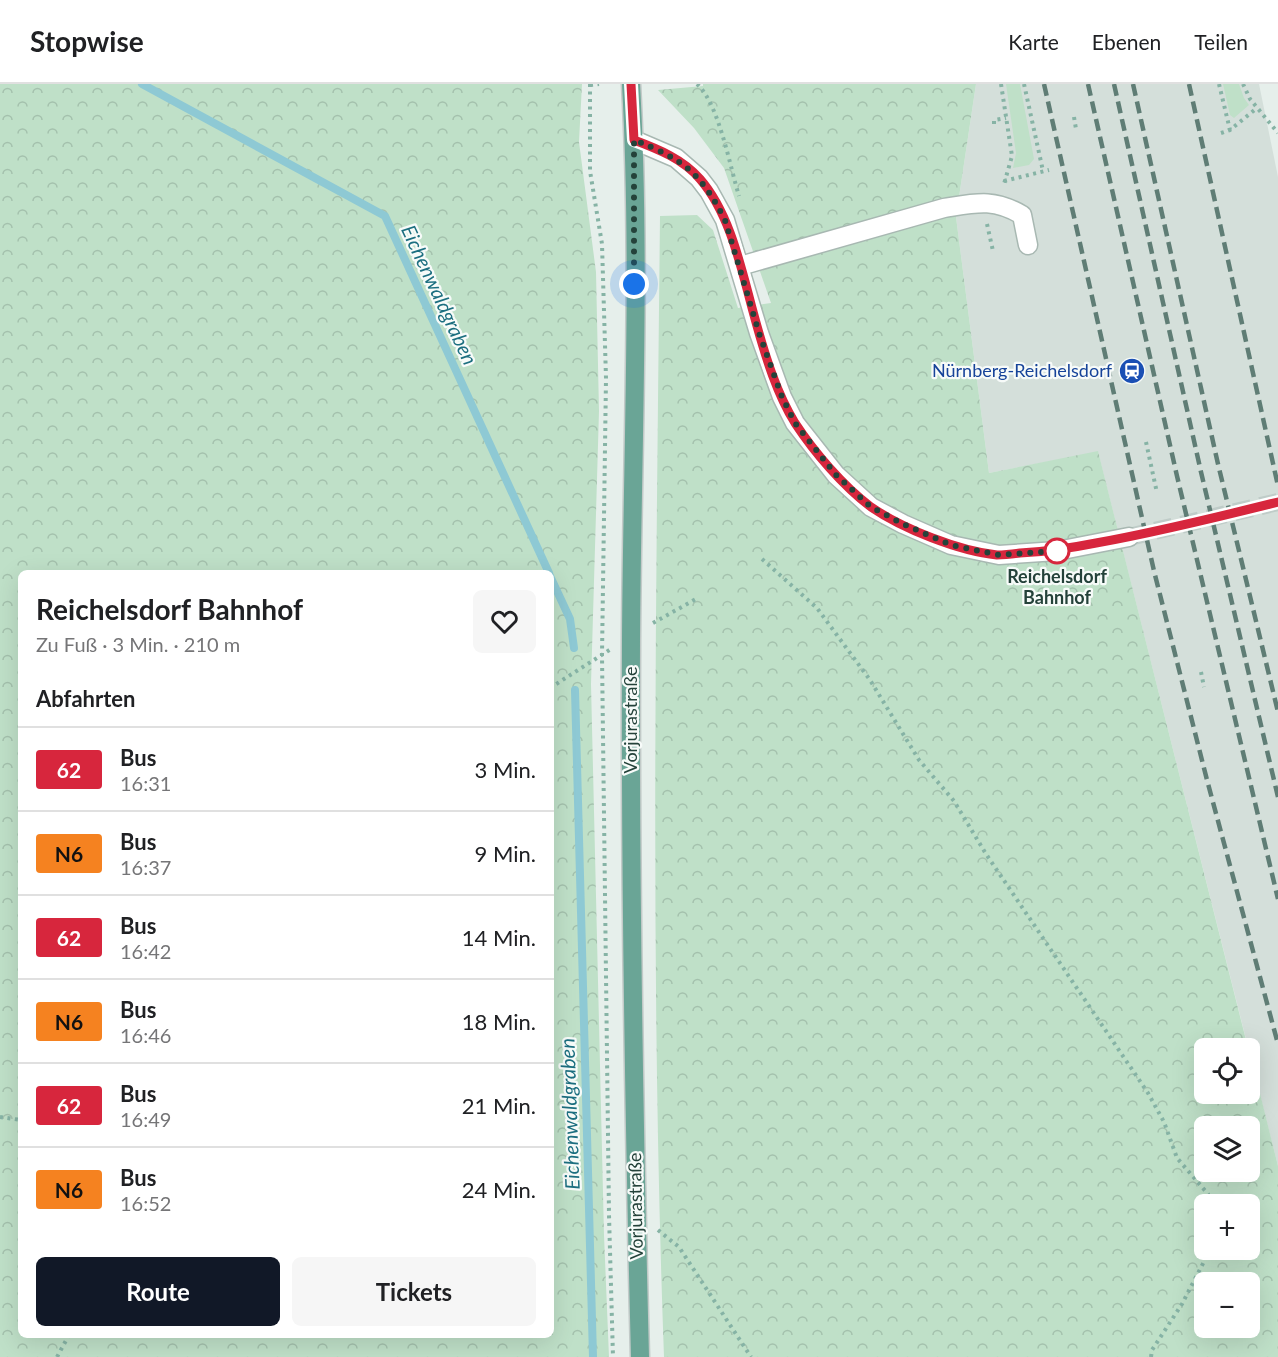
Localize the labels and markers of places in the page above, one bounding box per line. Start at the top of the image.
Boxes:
station icon: Nürnberg-Reichelsdorf [1117,356,1147,386]
place label: Nürnberg-Reichelsdorf [932,359,1113,381]
marker: Reichelsdorf Bahnhof [1044,538,1070,564]
place label: Reichelsdorf Bahnhof [1007,565,1107,608]

